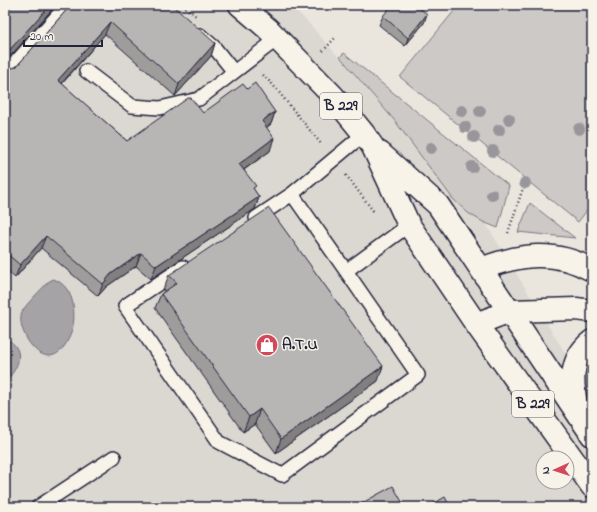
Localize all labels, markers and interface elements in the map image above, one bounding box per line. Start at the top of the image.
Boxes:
scale bar [24,22,102,48]
text: 20 m [30,28,53,46]
road number: B 229 [320,93,362,119]
shop icon: A.T.U [254,332,280,358]
place label: A.T.U [282,333,318,357]
road number: B 229 [512,391,554,417]
north arrow [535,450,575,490]
text: N [538,466,554,475]

